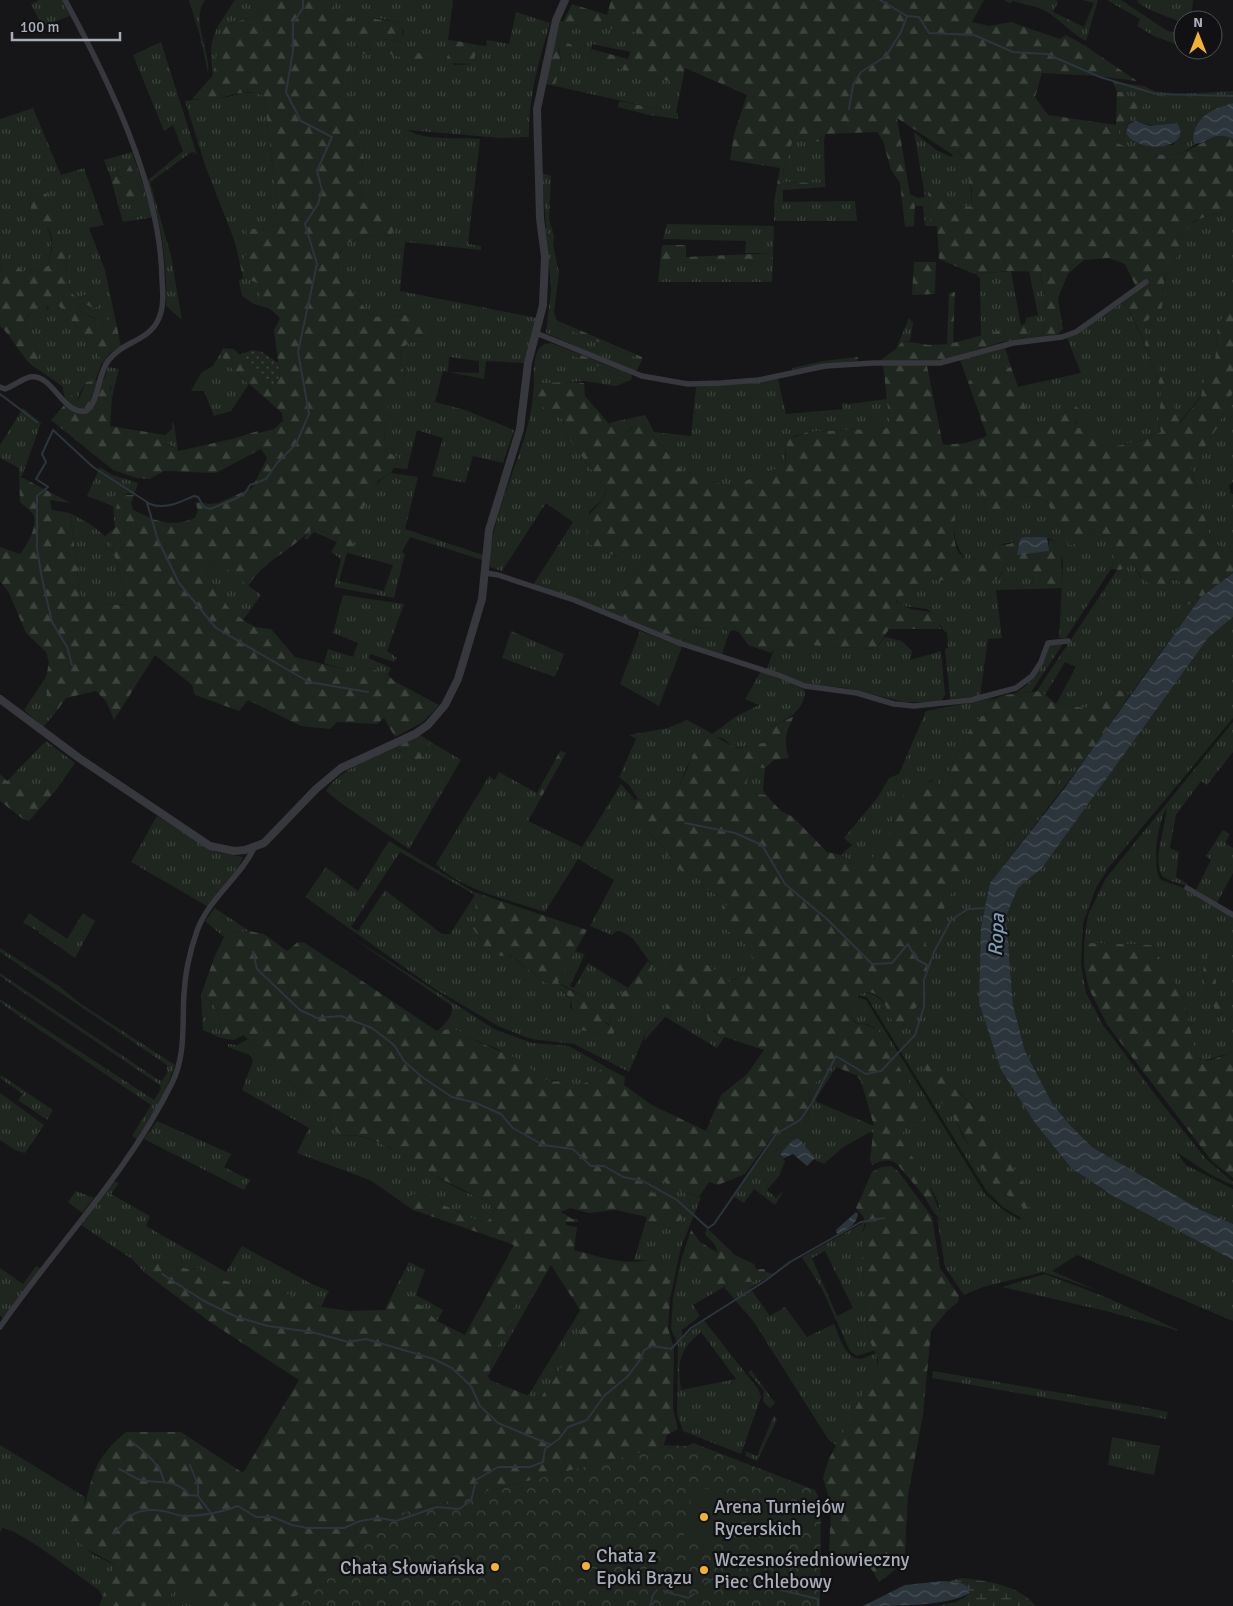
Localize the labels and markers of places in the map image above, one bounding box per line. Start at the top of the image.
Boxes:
place label: Arena Turniejów Rycerskich [714,1495,845,1541]
marker: Arena Turniejów Rycerskich [698,1511,710,1523]
place label: Chata z Epoki Brązu [596,1544,692,1590]
place label: Wczesnośredniowieczny Piec Chlebowy [714,1548,909,1594]
place label: Chata Słowiańska [340,1556,485,1580]
marker: Chata z Epoki Brązu [580,1560,592,1572]
marker: Chata Słowiańska [489,1561,501,1573]
marker: Wczesnośredniowieczny Piec Chlebowy [698,1564,710,1576]

